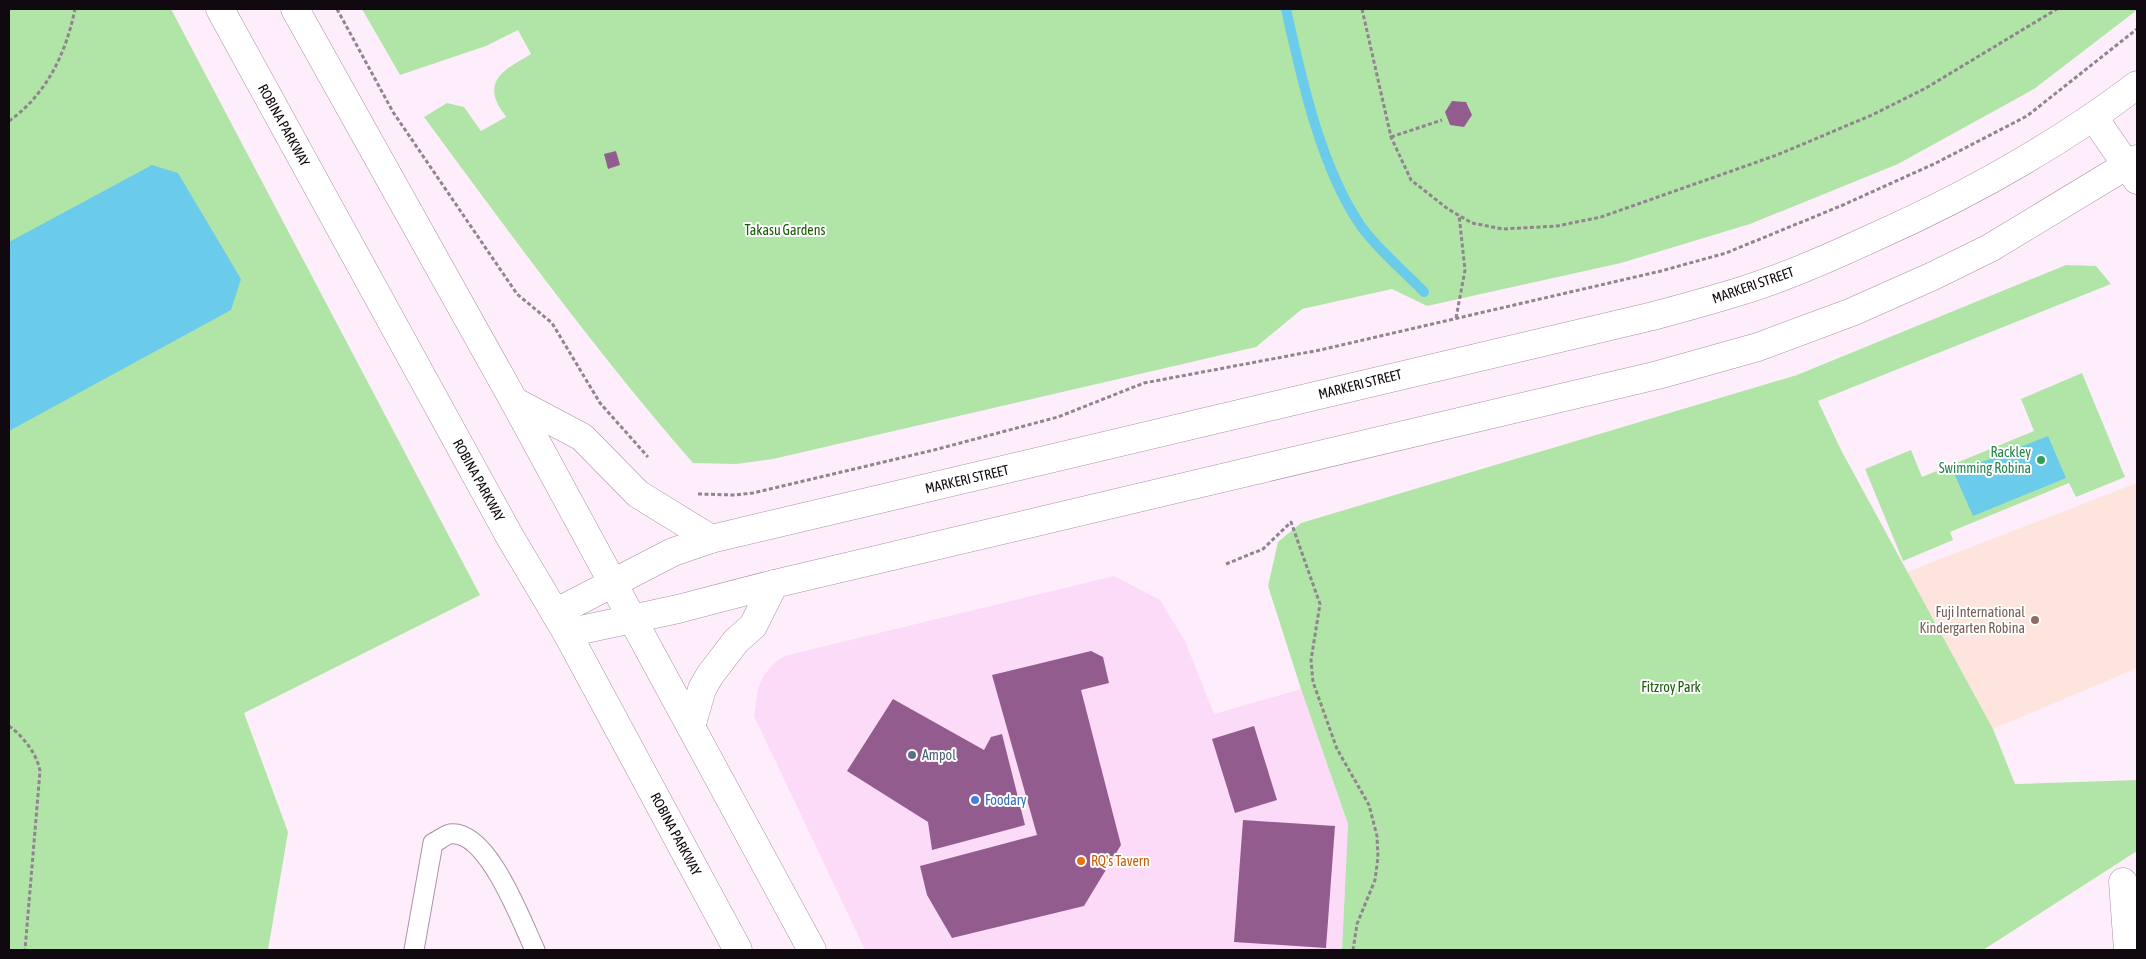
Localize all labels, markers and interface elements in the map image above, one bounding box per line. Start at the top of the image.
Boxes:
street label: ROBINA PARKWAY [255,81,314,170]
park label: Takasu Gardens [745,222,825,238]
street label: MARKERI STREET [1710,263,1796,307]
street label: MARKERI STREET [1317,366,1403,402]
street label: ROBINA PARKWAY [450,436,509,525]
place label: Rackley Swimming Robina [1939,444,2031,476]
marker: Rackley Swimming Robina [2035,454,2047,466]
street label: MARKERI STREET [923,462,1011,496]
place label: Fuji International Kindergarten Robina [1919,604,2025,636]
marker: Fuji International Kindergarten Robina [2029,614,2041,626]
park label: Fitzroy Park [1641,679,1701,695]
place label: Ampol [922,747,956,763]
marker: Ampol [906,749,918,761]
street label: ROBINA PARKWAY [647,790,705,879]
place label: Foodary [985,792,1027,808]
marker: Foodary [969,794,981,806]
place label: RQ's Tavern [1091,853,1150,869]
marker: RQ's Tavern [1075,855,1087,867]

